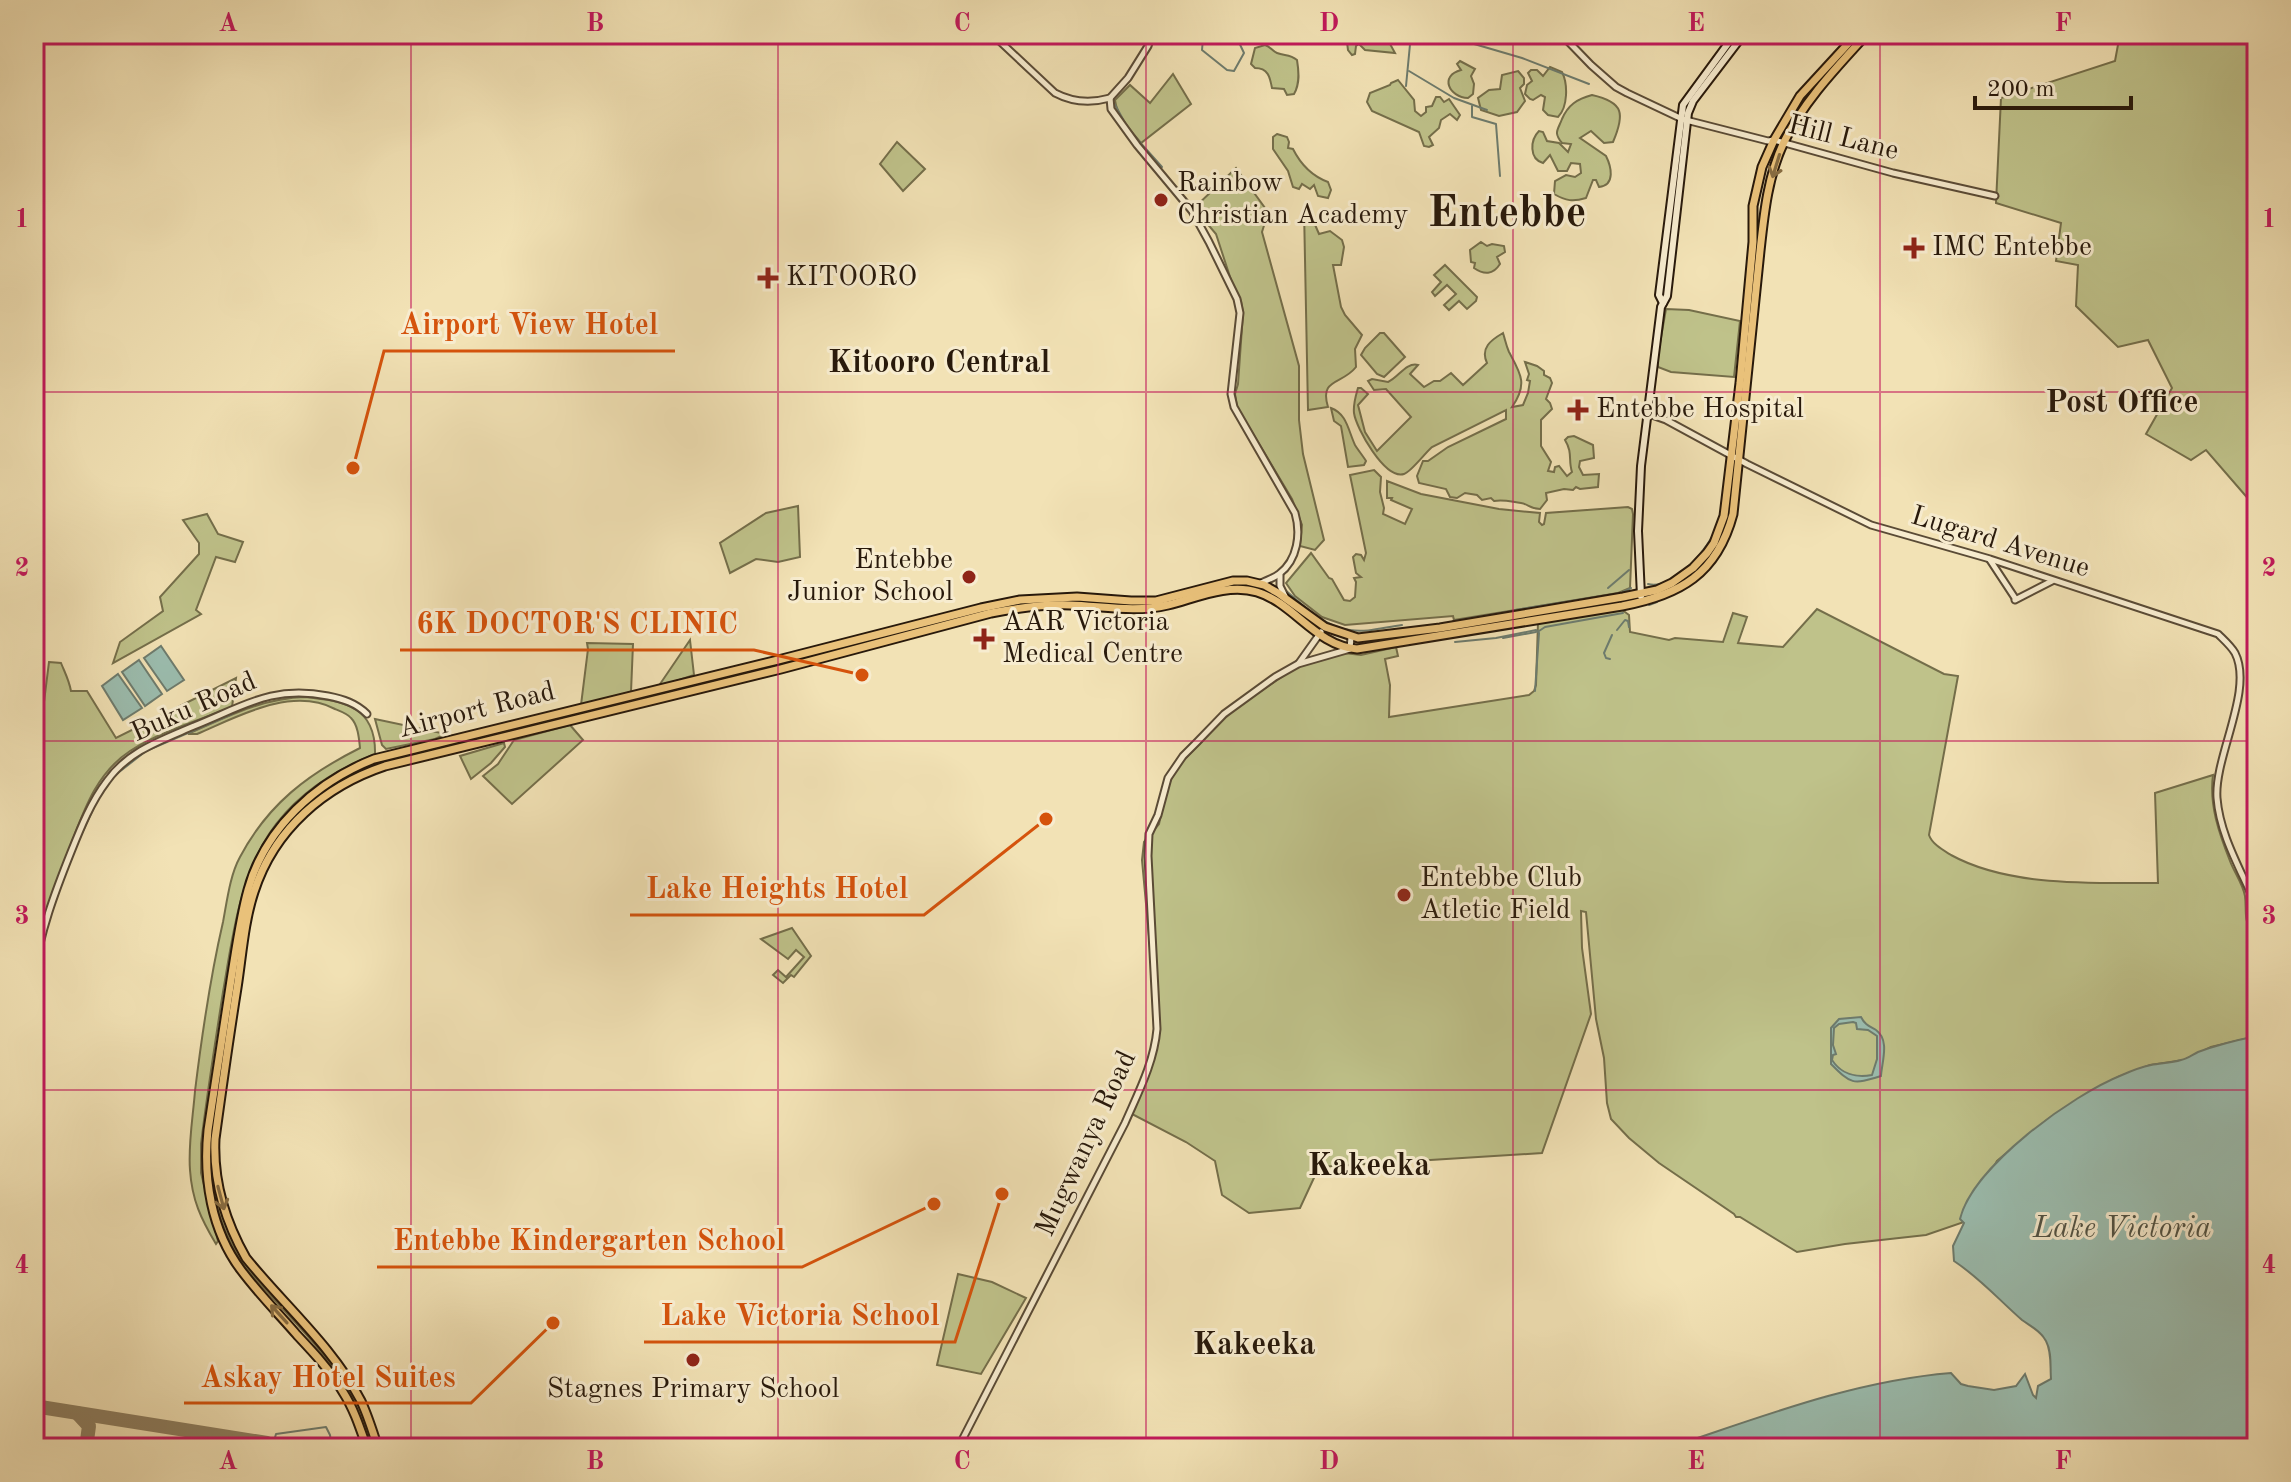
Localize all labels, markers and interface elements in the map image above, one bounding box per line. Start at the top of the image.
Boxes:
text: A [218,11,238,37]
text: B [586,11,604,37]
text: C [953,11,971,37]
text: D [1319,11,1339,37]
text: E [1687,11,1705,37]
text: F [2054,11,2072,37]
scale bar [1975,60,2131,110]
text: 200 m [1987,78,2055,102]
street label: Hill Lane [1785,112,1901,166]
one-way arrow [1768,152,1783,178]
place label: Rainbow Christian Academy [1177,170,1408,230]
marker: Rainbow Christian Academy [1152,191,1170,209]
district label: Entebbe [1428,192,1586,236]
text: 1 [14,207,30,233]
text: 1 [2261,207,2277,233]
place label: IMC Entebbe [1932,234,2092,262]
marker: IMC Entebbe [1903,237,1925,259]
place label: KITOORO [786,264,917,292]
marker: KITOORO [757,267,779,289]
callout: Airport View Hotel [384,297,675,351]
text: Airport View Hotel [400,311,658,341]
district label: Kitooro Central [828,348,1050,380]
district label: Post Office [2045,388,2199,420]
place label: Entebbe Hospital [1596,396,1804,424]
marker: Entebbe Hospital [1567,399,1589,421]
street label: Lugard Avenue [1907,502,2093,584]
place label: Entebbe Junior School [787,547,953,607]
text: 2 [14,556,30,582]
text: 2 [2261,556,2277,582]
marker: Entebbe Junior School [960,568,978,586]
callout: 6K DOCTOR'S CLINIC [400,596,754,650]
place label: AAR Victoria Medical Centre [1002,609,1183,669]
text: 6K DOCTOR'S CLINIC [416,610,738,640]
marker: AAR Victoria Medical Centre [973,628,995,650]
street label: Buku Road [127,668,261,748]
street label: Airport Road [396,678,558,744]
callout: Lake Heights Hotel [630,861,924,915]
place label: Entebbe Club Atletic Field [1420,865,1582,925]
text: Lake Heights Hotel [646,875,908,905]
marker: Entebbe Club Atletic Field [1395,886,1413,904]
text: 3 [14,904,30,930]
text: 3 [2261,904,2277,930]
street label: Mugwanya Road [1032,1047,1142,1241]
district label: Kakeeka [1307,1151,1431,1183]
one-way arrow [215,1185,230,1211]
callout: Entebbe Kindergarten School [377,1213,802,1267]
water label: Lake Victoria [2032,1214,2211,1244]
text: Entebbe Kindergarten School [393,1227,785,1257]
text: 4 [14,1253,30,1279]
text: 4 [2261,1253,2277,1279]
callout: Lake Victoria School [644,1288,955,1342]
text: Lake Victoria School [660,1302,940,1332]
one-way arrow [270,1305,288,1325]
district label: Kakeeka [1192,1330,1316,1362]
callout: Askay Hotel Suites [184,1349,471,1403]
marker: Stagnes Primary School [684,1351,702,1369]
text: Askay Hotel Suites [200,1364,456,1394]
place label: Stagnes Primary School [547,1376,839,1404]
text: A [218,1449,238,1475]
text: B [586,1449,604,1475]
text: C [953,1449,971,1475]
text: D [1319,1449,1339,1475]
text: E [1687,1449,1705,1475]
text: F [2054,1449,2072,1475]

